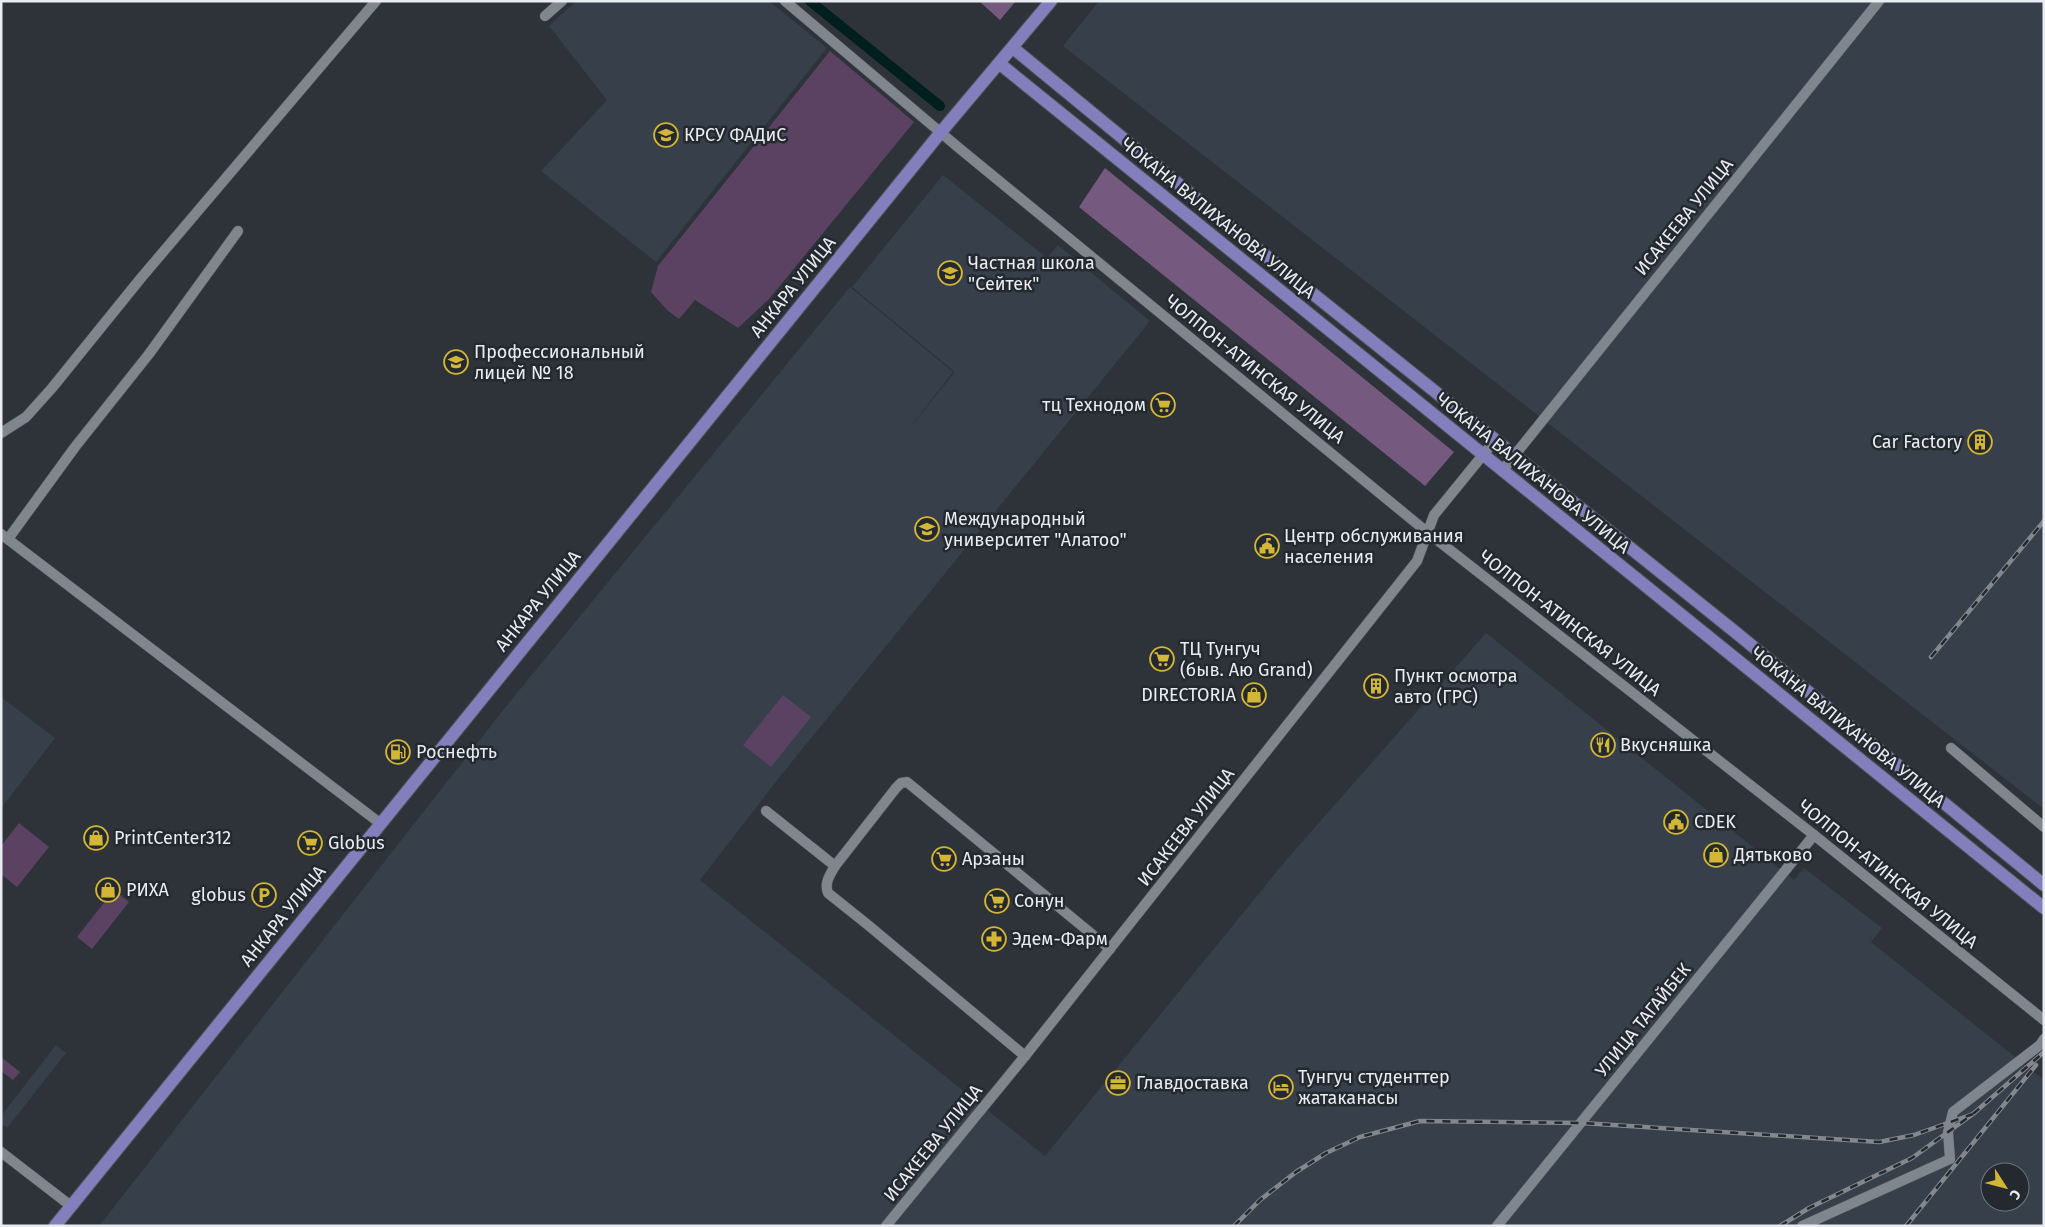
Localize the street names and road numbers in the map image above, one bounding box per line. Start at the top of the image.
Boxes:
street label: ЧОКАНА ВАЛИХАНОВА УЛИЦА [1116,133,1320,304]
street label: ИСАКЕЕВА УЛИЦА [1630,153,1738,280]
street label: АНКАРА УЛИЦА [746,231,841,342]
street label: ЧОЛПОН-АТИНСКАЯ УЛИЦА [1161,290,1350,449]
street label: ЧОКАНА ВАЛИХАНОВА УЛИЦА [1431,388,1635,559]
street label: АНКАРА УЛИЦА [491,545,586,656]
street label: ЧОЛПОН-АТИНСКАЯ УЛИЦА [1475,545,1666,701]
street label: ЧОКАНА ВАЛИХАНОВА УЛИЦА [1746,642,1950,813]
street label: ИСАКЕЕВА УЛИЦА [1133,763,1239,891]
street label: ЧОЛПОН-АТИНСКАЯ УЛИЦА [1794,795,1983,954]
street label: АНКАРА УЛИЦА [236,860,331,971]
street label: УЛИЦА ТАГАЙБЕК [1590,958,1696,1081]
street label: ИСАКЕЕВА УЛИЦА [879,1079,987,1206]

